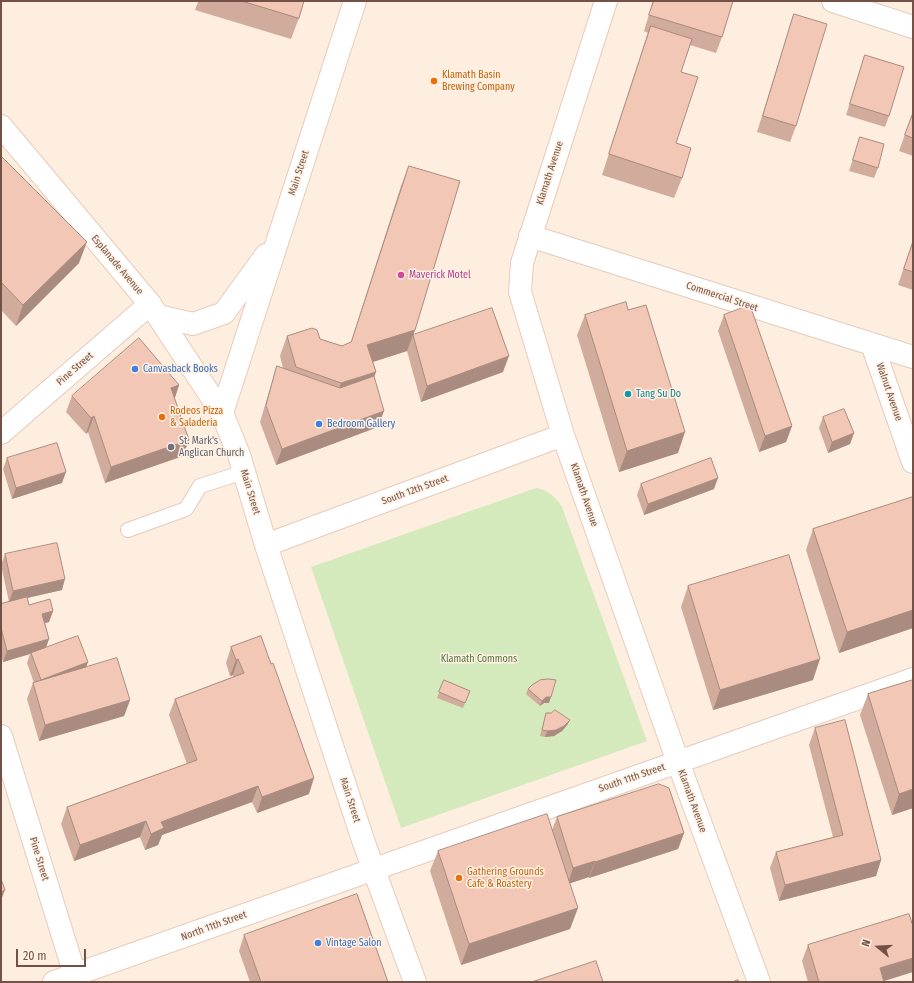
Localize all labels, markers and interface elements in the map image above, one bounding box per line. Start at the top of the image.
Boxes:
place label: Klamath Basin Brewing Company [442,69,515,92]
marker: Klamath Basin Brewing Company [429,76,439,86]
street label: Klamath Avenue [534,140,566,206]
street label: Main Street [286,149,312,197]
street label: Esplanade Avenue [88,233,146,297]
place label: Maverick Motel [409,269,471,281]
marker: Maverick Motel [396,270,406,280]
street label: Commercial Street [685,280,759,314]
street label: Pine Street [54,350,96,388]
street label: Walnut Avenue [873,361,905,423]
place label: Canvasback Books [143,363,218,375]
marker: Canvasback Books [130,364,140,374]
place label: Tang Su Do [636,388,681,400]
marker: Tang Su Do [623,389,633,399]
place label: Rodeos Pizza & Saladeria [170,405,223,428]
marker: Rodeos Pizza & Saladeria [157,412,167,422]
place label: Bedroom Gallery [327,418,395,430]
marker: Bedroom Gallery [314,419,324,429]
place label: St. Mark's Anglican Church [179,435,244,458]
marker: St. Mark's Anglican Church [166,442,176,452]
street label: Klamath Avenue [568,462,600,528]
street label: Main Street [237,468,263,516]
street label: South 12th Street [380,472,450,508]
park label: Klamath Commons [441,653,517,665]
street label: South 11th Street [597,761,667,795]
street label: Klamath Avenue [675,768,709,834]
street label: Main Street [337,776,363,824]
street label: Pine Street [27,836,51,882]
place label: Gathering Grounds Cafe & Roastery [467,866,544,890]
marker: Gathering Grounds Cafe & Roastery [454,873,464,883]
street label: North 11th Street [180,909,248,943]
north arrow [858,927,898,967]
place label: Vintage Salon [326,937,382,949]
marker: Vintage Salon [313,938,323,948]
text: N [859,938,873,948]
scale bar [18,941,88,967]
text: 20 m [23,949,47,963]

